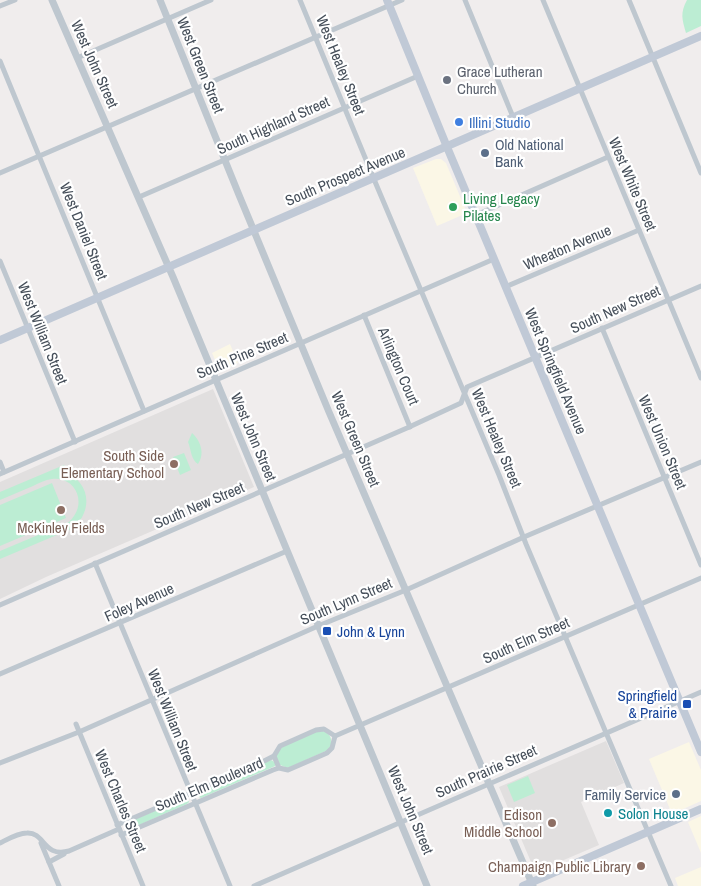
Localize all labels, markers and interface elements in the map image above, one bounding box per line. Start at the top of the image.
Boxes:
street label: West Healey Street [311,12,371,118]
street label: West Green Street [172,14,230,117]
street label: West John Street [66,17,124,112]
place label: Grace Lutheran Church [457,61,542,99]
marker: Grace Lutheran Church [441,74,453,86]
street label: South Highland Street [213,91,333,159]
place label: Illini Studio [469,112,531,133]
marker: Illini Studio [453,116,465,128]
place label: Old National Bank [495,134,563,172]
street label: West White Street [604,134,662,234]
street label: South Prospect Avenue [282,141,408,211]
marker: Old National Bank [479,147,491,159]
street label: West Daniel Street [55,179,113,283]
place label: Living Legacy Pilates [463,188,540,226]
marker: Living Legacy Pilates [447,201,459,213]
street label: Wheaton Avenue [520,219,614,275]
street label: West William Street [13,279,73,388]
street label: South New Street [567,280,664,338]
street label: West Springfield Avenue [520,305,592,437]
street label: Arlington Court [373,323,425,409]
street label: South Pine Street [193,326,291,384]
street label: West Healey Street [467,385,528,491]
street label: West Green Street [326,388,386,490]
street label: West John Street [226,390,282,485]
street label: West Union Street [634,392,692,493]
place label: South Side Elementary School [61,445,164,483]
marker: South Side Elementary School [168,458,180,470]
street label: South New Street [151,476,248,533]
marker: McKinley Fields [55,504,67,516]
place label: McKinley Fields [17,517,105,538]
street label: South Lynn Street [297,572,396,630]
street label: Foley Avenue [101,577,177,627]
street label: South Elm Street [479,611,573,669]
place label: John & Lynn [337,621,405,642]
marker: John & Lynn [321,625,333,637]
street label: West William Street [143,666,203,775]
place label: Springfield & Prairie [618,685,677,723]
marker: Springfield & Prairie [681,698,693,710]
street label: South Prairie Street [432,739,540,803]
street label: West Charles Street [90,746,152,856]
street label: South Elm Boulevard [152,752,266,816]
street label: West John Street [383,763,439,858]
place label: Family Service [585,784,666,805]
marker: Family Service [670,788,682,800]
place label: Solon House [618,803,689,824]
place label: Edison Middle School [464,804,542,842]
marker: Solon House [602,807,614,819]
marker: Edison Middle School [546,817,558,829]
place label: Champaign Public Library [488,856,632,877]
marker: Champaign Public Library [635,860,647,872]

